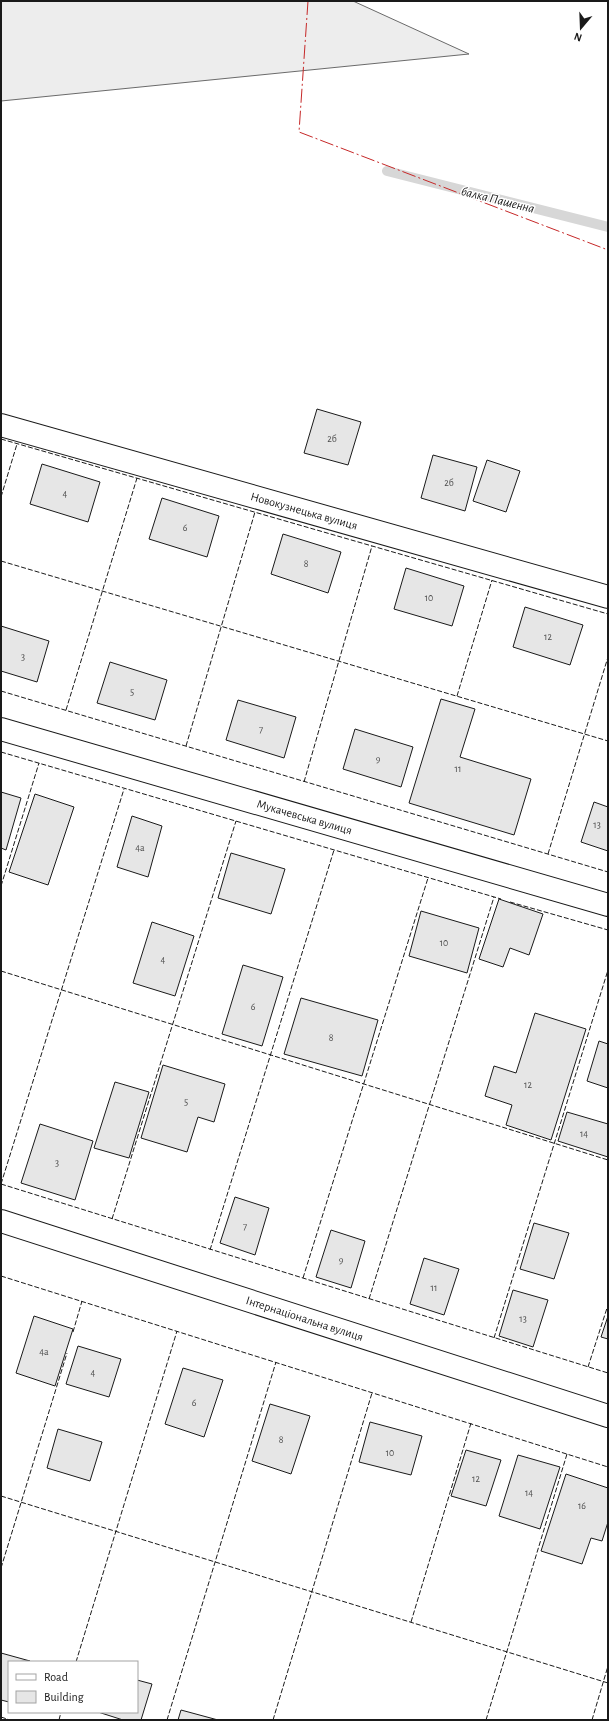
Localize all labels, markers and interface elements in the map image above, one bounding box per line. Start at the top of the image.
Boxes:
north arrow [561,8,601,48]
text: N [572,31,583,43]
water label: балка Пашенна [460,185,536,216]
house number: 2б [327,434,337,444]
house number: 2б [444,478,454,488]
house number: 4 [63,489,68,499]
street label: Новокузнецька вулиця [249,490,359,532]
house number: 6 [183,523,188,533]
house number: 8 [304,559,309,569]
house number: 10 [425,593,433,603]
house number: 12 [544,632,552,642]
house number: 3 [21,652,25,662]
house number: 5 [130,687,134,697]
house number: 7 [259,725,263,735]
house number: 9 [376,754,381,764]
house number: 11 [455,764,461,774]
street label: Мукачевська вулиця [255,797,354,837]
house number: 13 [593,820,601,830]
house number: 4а [135,843,145,853]
house number: 10 [440,938,448,948]
house number: 4 [161,955,166,965]
house number: 6 [251,1002,256,1012]
house number: 8 [329,1033,334,1043]
house number: 12 [524,1080,532,1090]
house number: 5 [184,1097,188,1107]
house number: 14 [580,1129,588,1139]
house number: 3 [55,1158,59,1168]
house number: 7 [243,1222,247,1232]
house number: 9 [339,1255,344,1265]
house number: 11 [431,1283,437,1293]
street label: Інтернаціональна вулиця [245,1294,365,1343]
house number: 13 [519,1314,527,1324]
house number: 4а [39,1347,49,1357]
house number: 4 [91,1368,96,1378]
house number: 6 [192,1398,197,1408]
house number: 8 [279,1435,284,1445]
house number: 10 [386,1448,394,1458]
house number: 12 [472,1474,480,1484]
house number: 14 [525,1488,533,1498]
house number: 16 [578,1501,586,1511]
legend [8,1661,138,1713]
text: Road [44,1671,68,1683]
text: Building [44,1691,84,1703]

